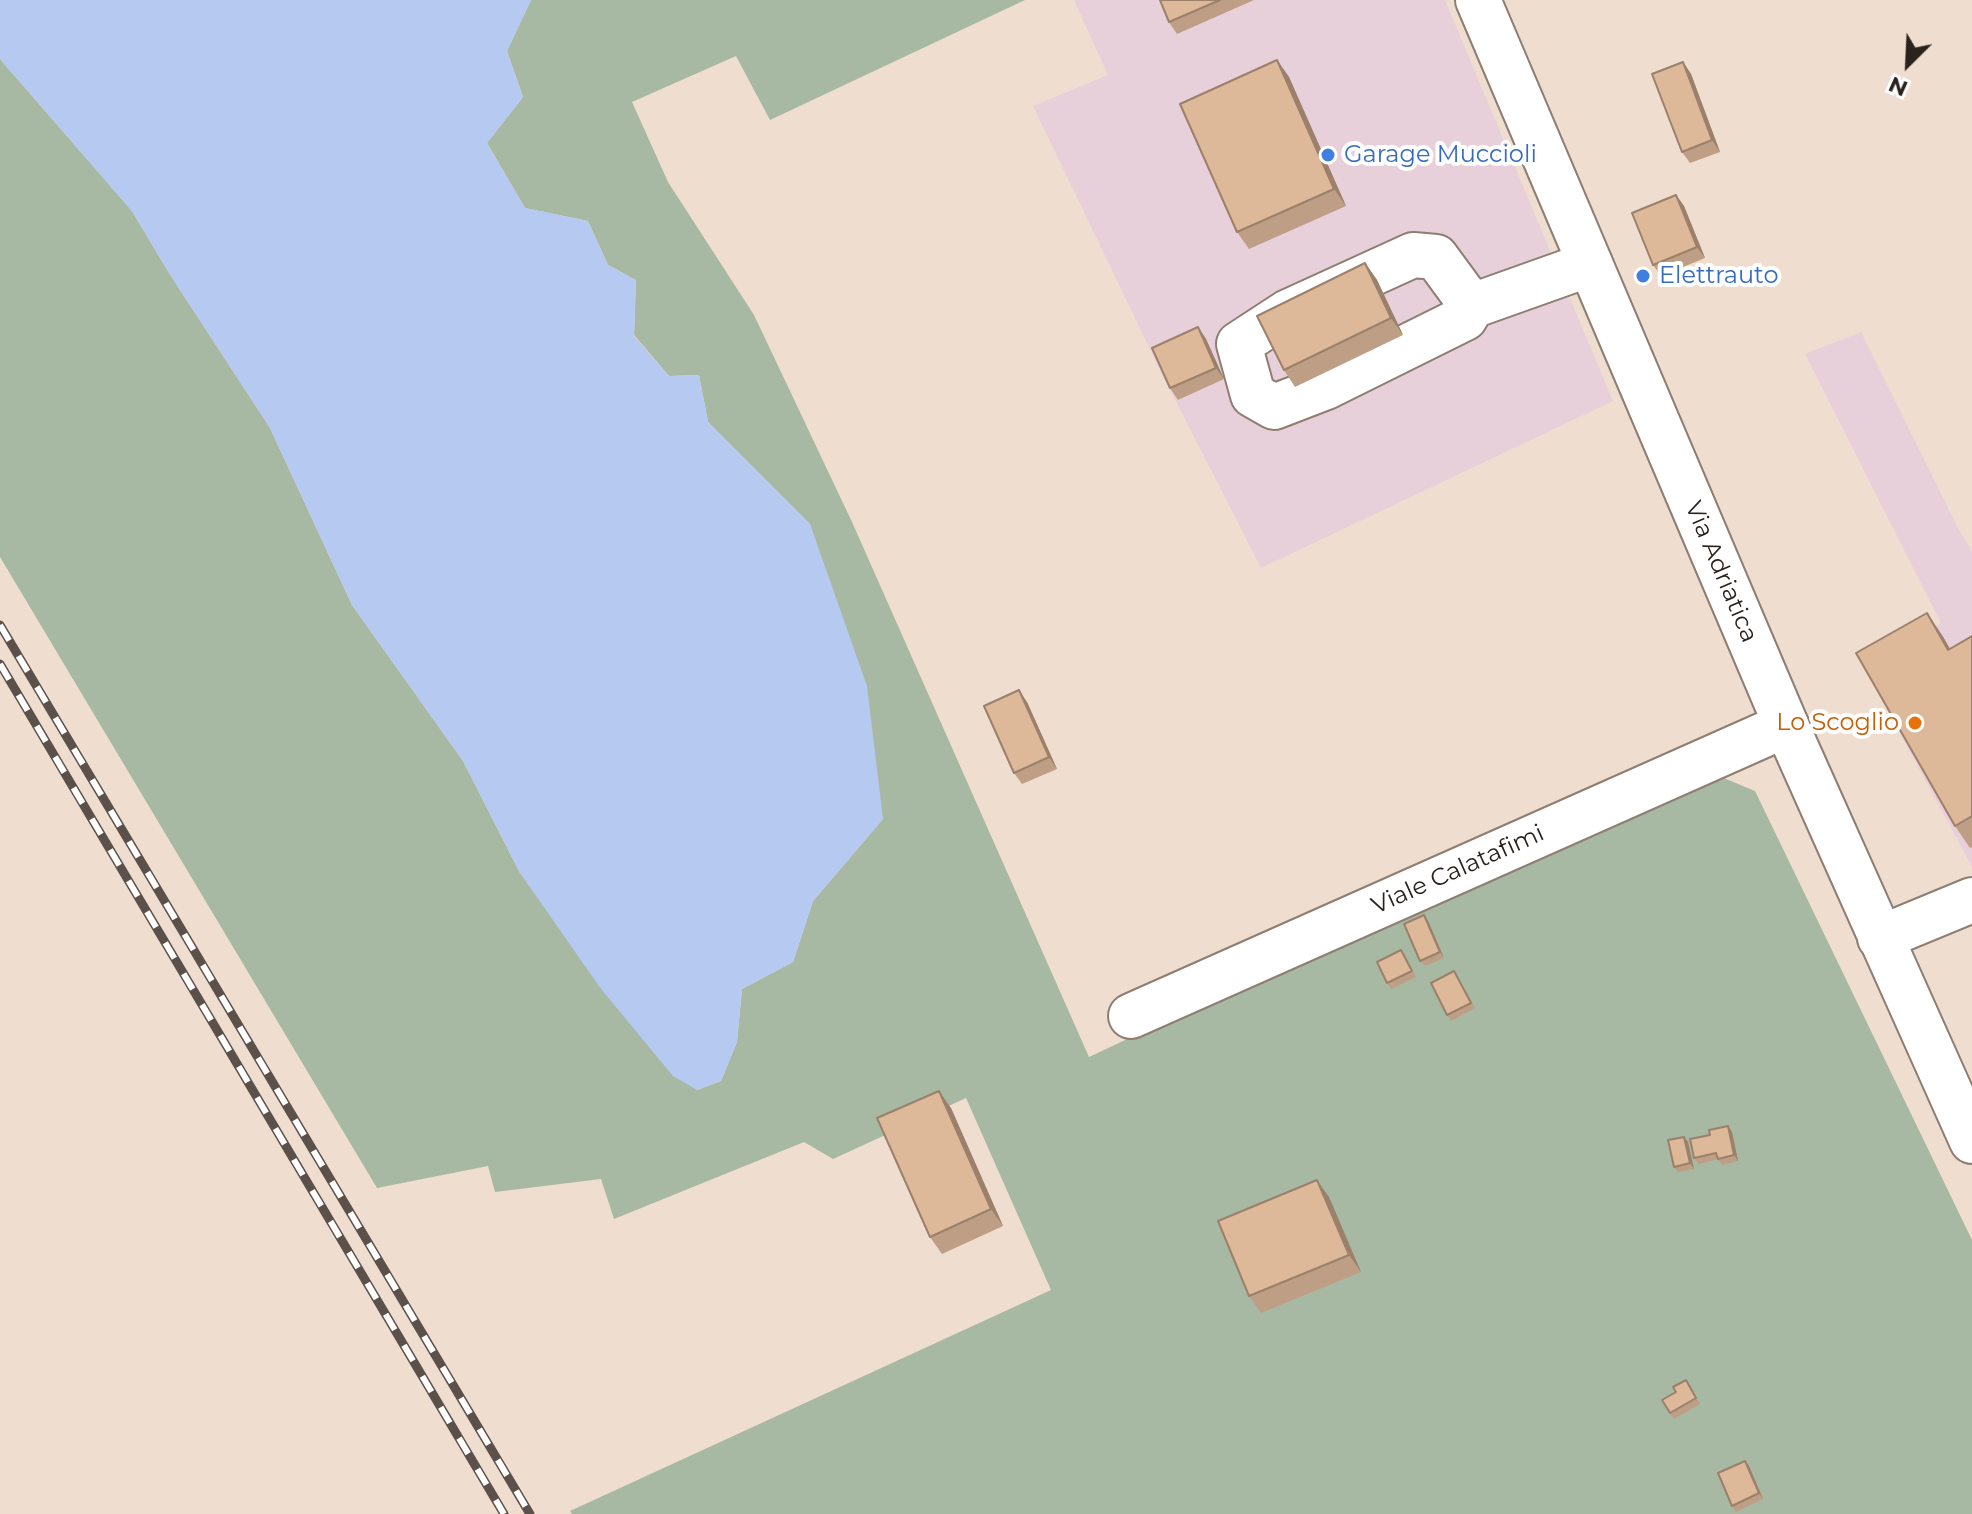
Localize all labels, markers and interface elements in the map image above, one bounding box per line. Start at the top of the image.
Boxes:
north arrow [1868,24,1948,104]
text: N [1884,70,1912,102]
place label: Garage Muccioli [1344,141,1537,169]
marker: Garage Muccioli [1319,146,1337,164]
place label: Elettrauto [1659,262,1778,290]
marker: Elettrauto [1634,267,1652,285]
street label: Via Adriatica [1678,497,1764,647]
place label: Lo Scoglio [1776,709,1899,737]
marker: Lo Scoglio [1906,714,1924,732]
street label: Viale Calatafimi [1367,819,1549,921]

